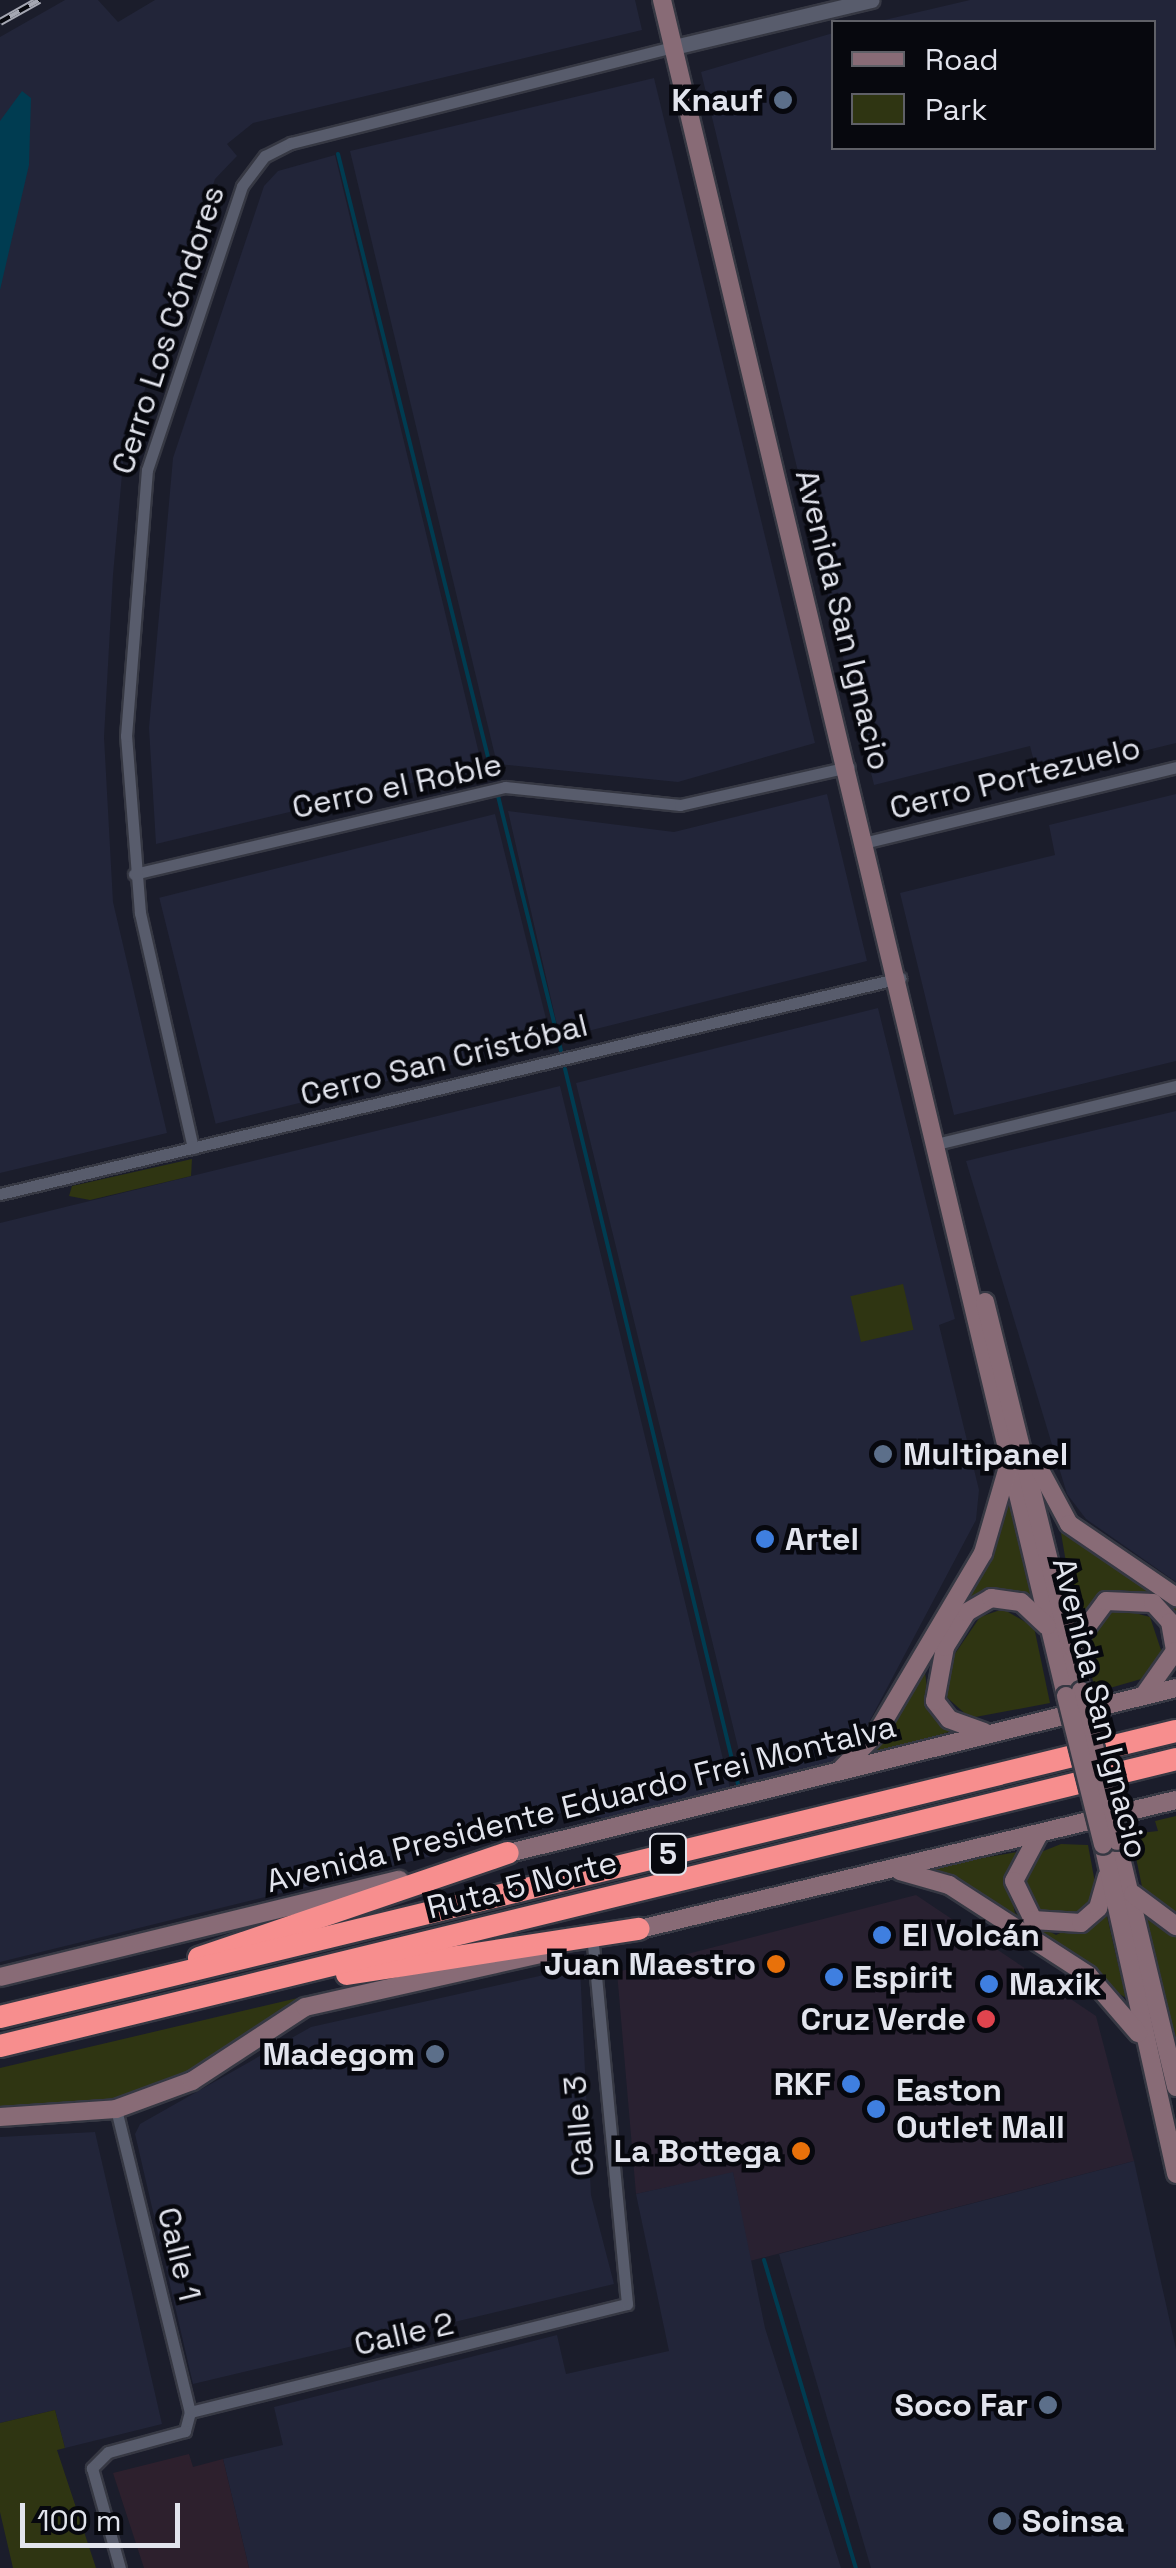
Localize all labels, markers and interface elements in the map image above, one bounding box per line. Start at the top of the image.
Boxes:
legend [831,20,1156,150]
text: Road [925,40,999,79]
place label: Knauf [672,81,763,119]
marker: Knauf [772,89,794,111]
text: Park [925,90,987,129]
street label: Cerro Los Cóndores [103,181,233,479]
street label: Avenida San Ignacio [787,466,899,774]
street label: Cerro Portezuelo [886,728,1144,828]
street label: Cerro el Roble [289,745,505,827]
street label: Cerro San Cristóbal [296,1006,592,1114]
place label: Multipanel [903,1435,1068,1473]
marker: Multipanel [872,1443,894,1465]
place label: Artel [785,1520,859,1558]
marker: Artel [754,1528,776,1550]
street label: Avenida San Ignacio [1044,1554,1156,1862]
street label: Avenida Presidente Eduardo Frei Montalva [262,1707,900,1901]
road number: 5 [648,1829,688,1879]
street label: Ruta 5 Norte [423,1843,621,1927]
place label: El Volcán [902,1916,1040,1954]
marker: El Volcán [871,1924,893,1946]
place label: Juan Maestro [544,1945,756,1983]
marker: Juan Maestro [765,1953,787,1975]
place label: Espirit [854,1958,953,1996]
place label: Maxik [1009,1965,1101,2003]
marker: Espirit [823,1966,845,1988]
marker: Maxik [978,1973,1000,1995]
place label: Cruz Verde [800,2000,966,2038]
marker: Cruz Verde [975,2008,997,2030]
place label: Madegom [262,2035,415,2073]
marker: Madegom [424,2043,446,2065]
place label: RKF [774,2065,831,2103]
place label: Easton Outlet Mall [896,2072,1065,2147]
marker: RKF [840,2073,862,2095]
street label: Calle 3 [555,2074,603,2178]
marker: Easton Outlet Mall [865,2098,887,2120]
place label: La Bottega [614,2132,781,2170]
marker: La Bottega [790,2140,812,2162]
street label: Calle 1 [149,2203,209,2305]
street label: Calle 2 [350,2304,458,2364]
place label: Soco Far [895,2386,1028,2424]
marker: Soco Far [1037,2394,1059,2416]
scale bar [25,2483,185,2545]
text: 100 m [37,2501,122,2540]
place label: Soinsa [1022,2502,1124,2540]
marker: Soinsa [991,2510,1013,2532]

